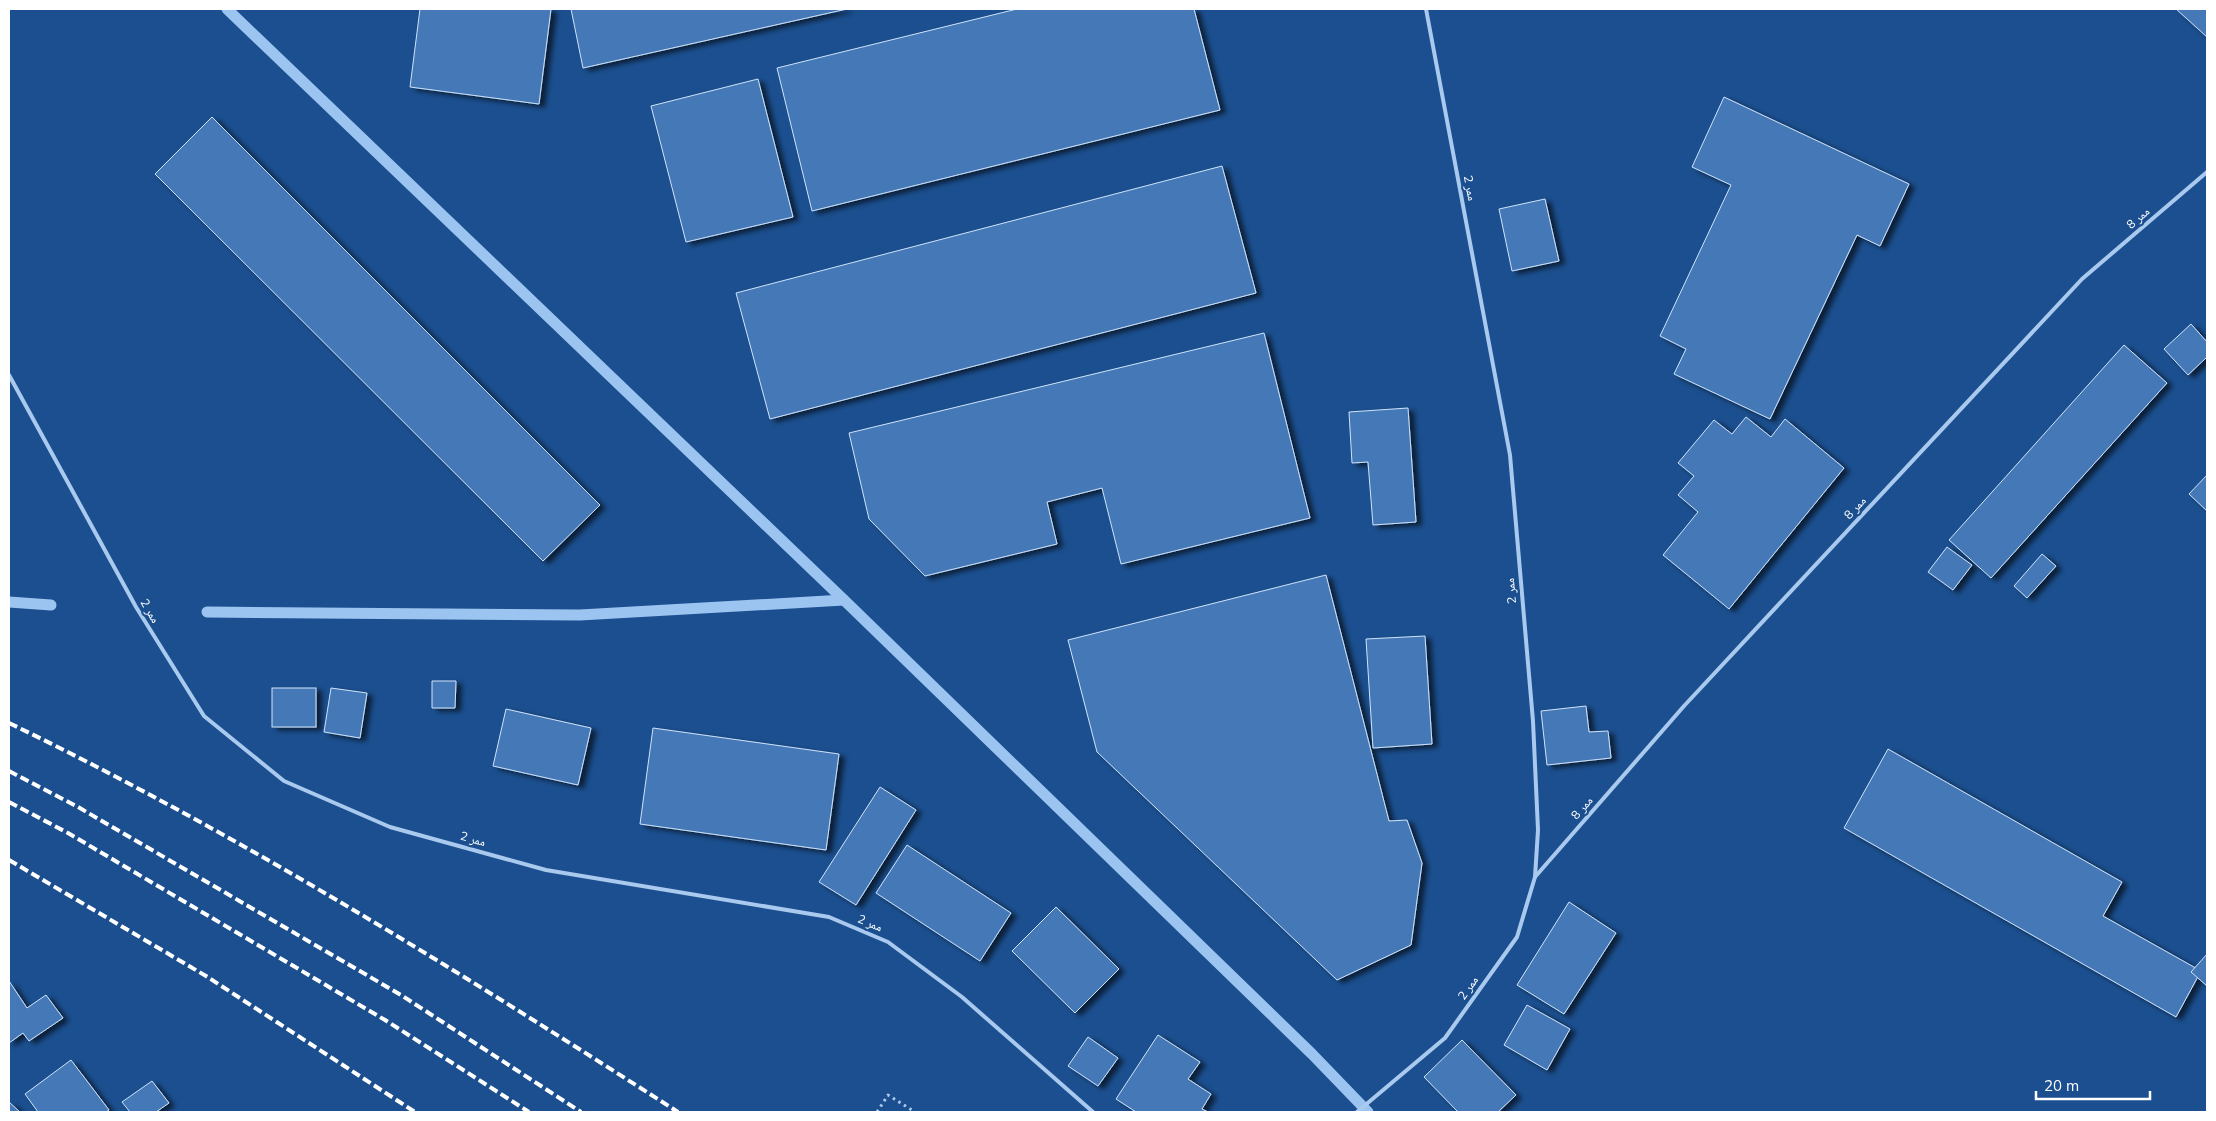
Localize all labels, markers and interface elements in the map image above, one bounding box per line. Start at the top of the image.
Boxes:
street label: ممر 2 [1461,174,1480,202]
street label: ممر 8 [2123,204,2152,232]
street label: ممر 8 [1840,493,1869,522]
street label: ممر 2 [1502,578,1519,604]
street label: ممر 2 [137,596,163,626]
street label: ممر 8 [1568,793,1596,822]
street label: ممر 2 [459,828,488,849]
street label: ممر 2 [855,911,885,934]
street label: ممر 2 [1454,973,1481,1003]
scale bar [2036,1068,2150,1100]
text: 20 m [2044,1076,2079,1095]

